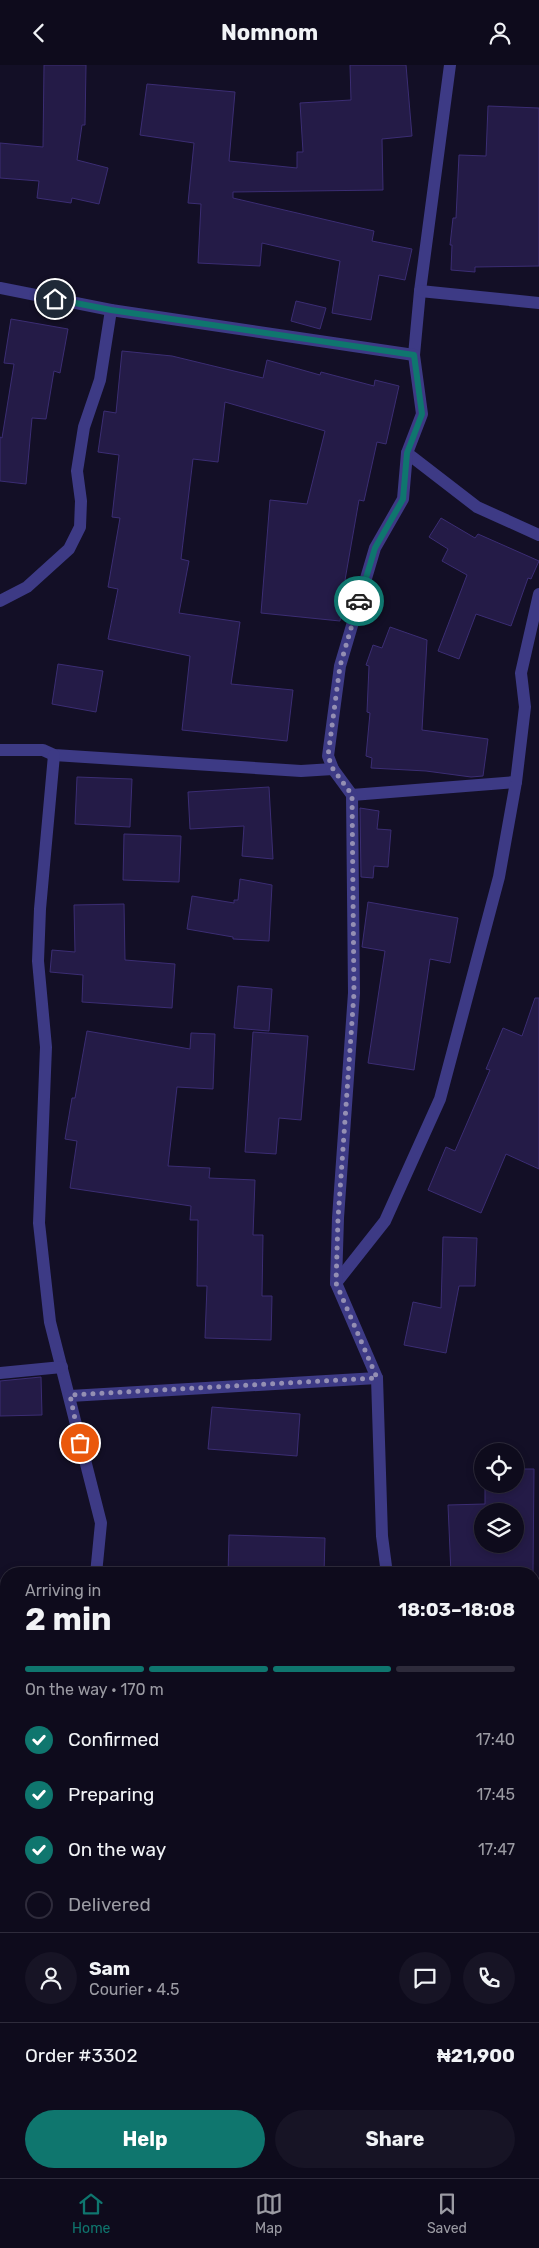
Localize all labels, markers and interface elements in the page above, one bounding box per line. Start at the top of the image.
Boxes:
icon: back [25,19,53,47]
text: Nomnom [221,19,318,46]
icon: person [486,19,514,47]
pin [34,278,76,320]
icon: home [41,285,69,313]
courier [334,576,384,626]
icon: car [345,587,373,615]
pin [59,1422,101,1464]
icon: bag [66,1429,94,1457]
map controls [474,1443,524,1553]
button: locate [474,1443,524,1493]
button: layers [474,1503,524,1553]
text: Arriving in [25,1581,101,1600]
text: 18:03–18:08 [398,1598,515,1621]
text: 2 min [25,1600,112,1638]
text: On the way · 170 m [25,1680,164,1699]
icon: check [25,1726,53,1754]
text: Confirmed [68,1728,159,1751]
text: 17:40 [476,1730,515,1749]
icon: check [25,1781,53,1809]
text: Preparing [68,1783,154,1806]
text: 17:45 [476,1785,515,1804]
icon: check [25,1836,53,1864]
text: On the way [68,1838,166,1861]
text: 17:47 [478,1840,515,1859]
text: Delivered [68,1893,151,1916]
button: person [25,1952,77,2004]
button: chat [399,1952,451,2004]
button: phone [463,1952,515,2004]
text: Sam [89,1957,130,1980]
text: Courier · 4.5 [89,1980,179,1999]
text: Order #3302 [25,2044,138,2067]
text: ₦21,900 [437,2044,515,2067]
button: Help [25,2110,265,2168]
button: Share [275,2110,515,2168]
tab: Home [72,2190,110,2237]
tab: Map [255,2190,283,2237]
tab: Saved [427,2190,467,2237]

